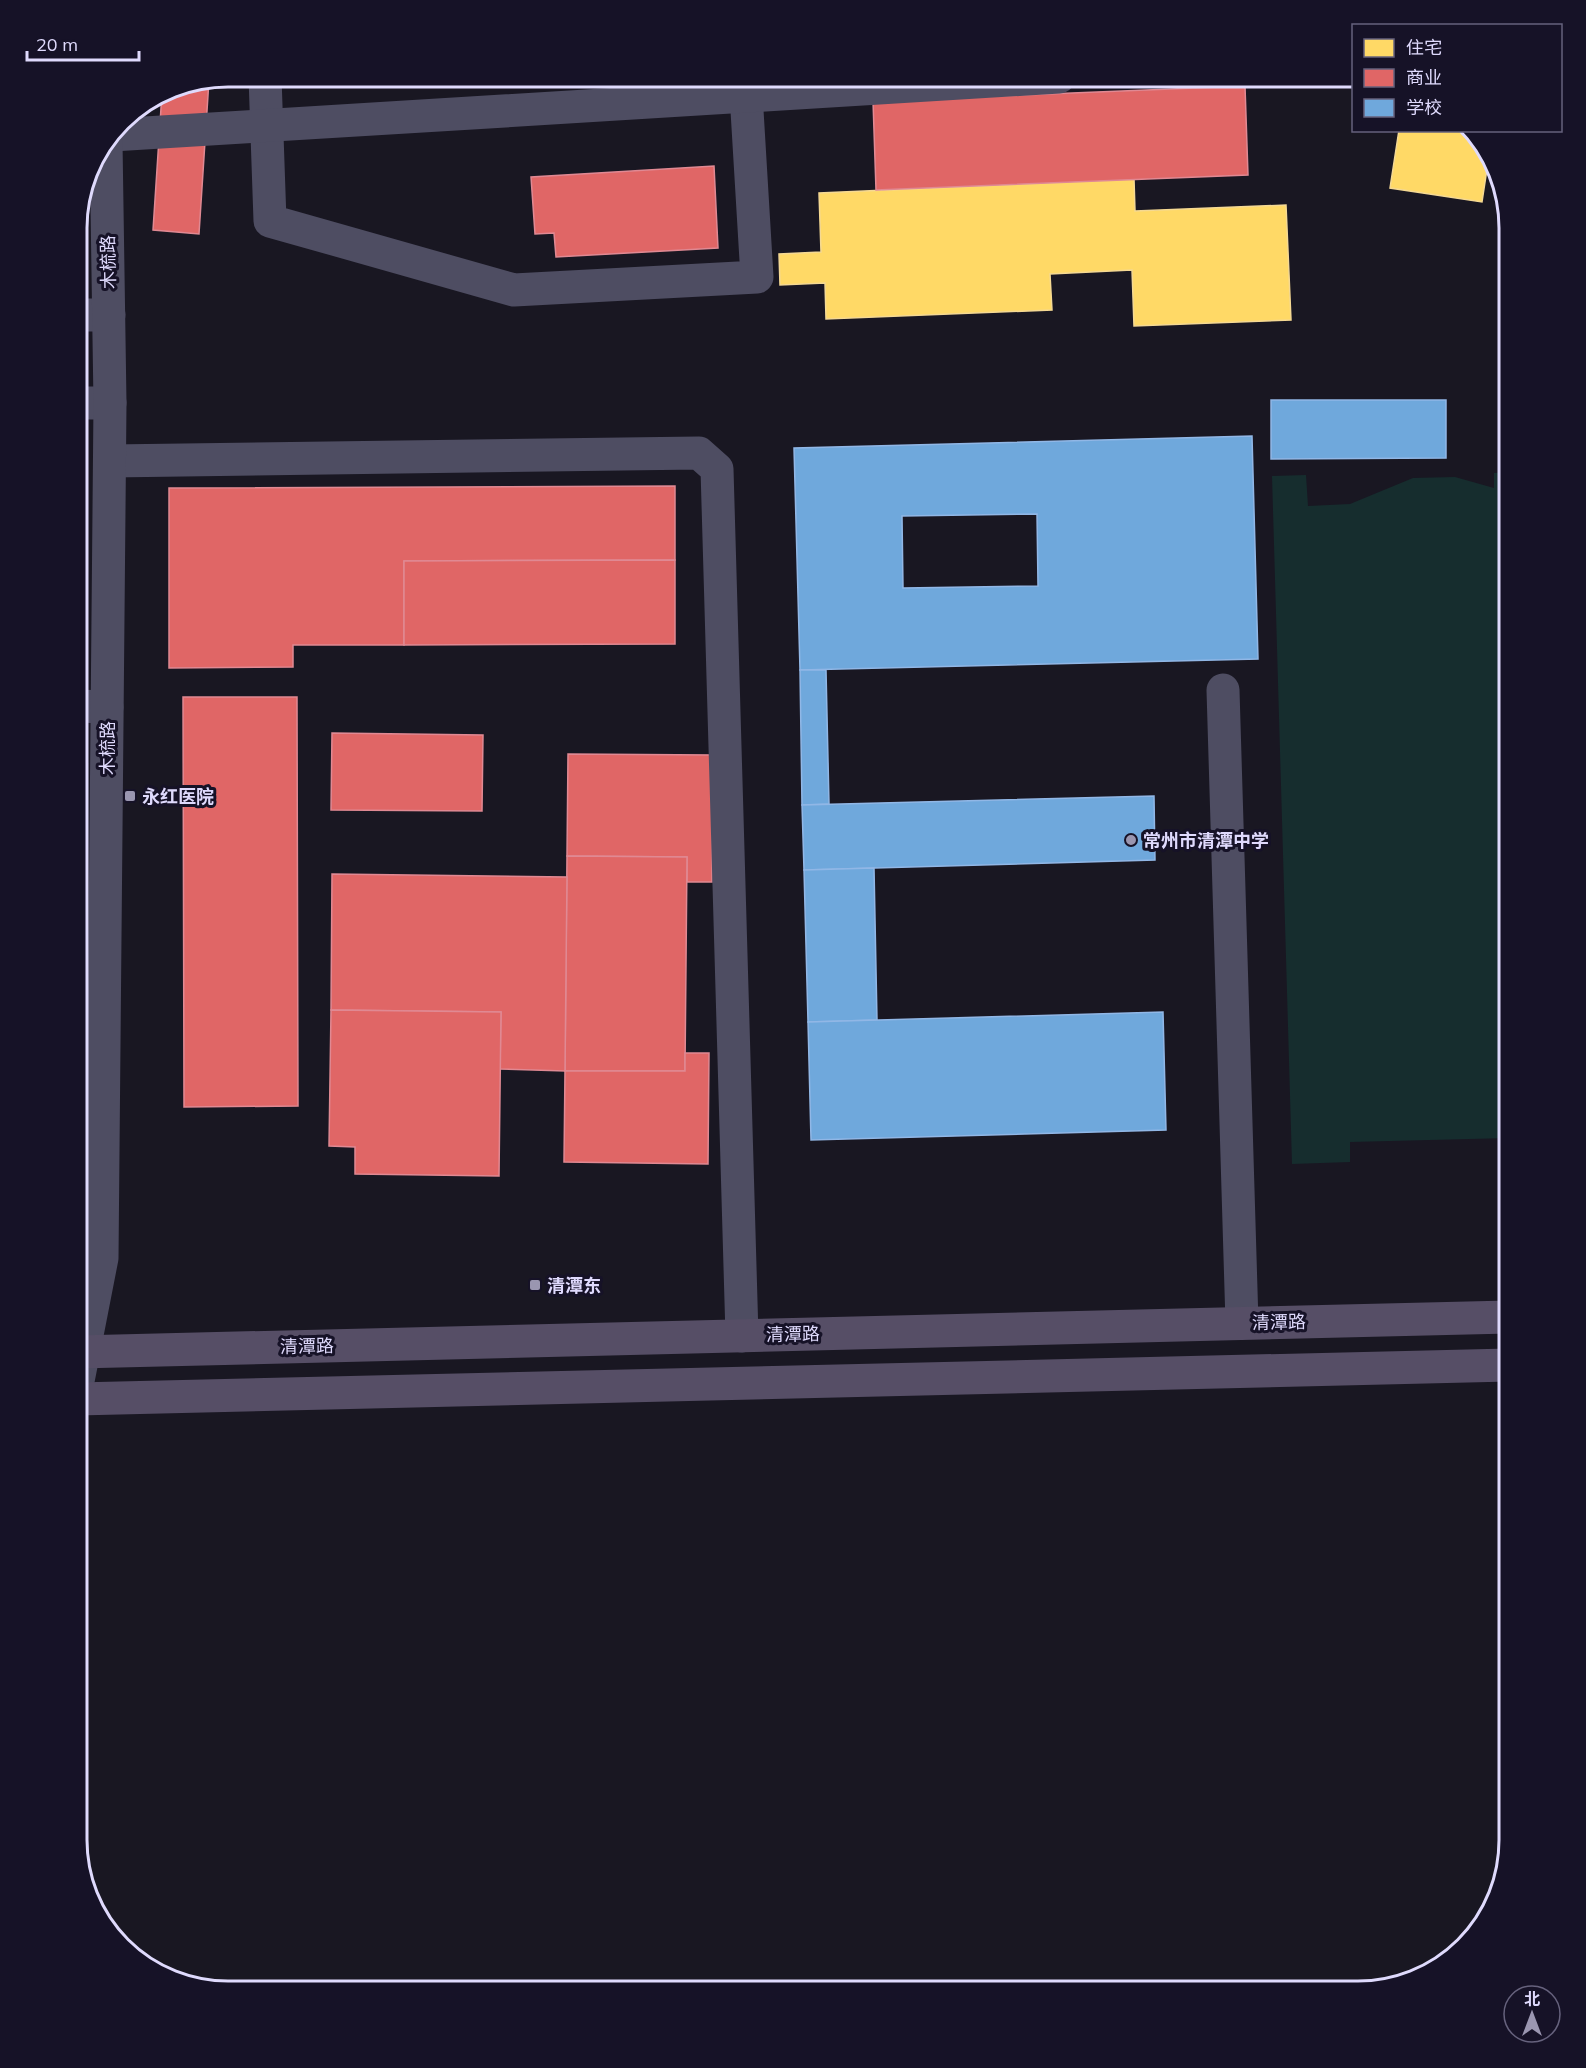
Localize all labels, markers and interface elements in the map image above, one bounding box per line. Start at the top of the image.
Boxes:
scale bar [27,24,140,62]
legend [1352,24,1562,132]
text: 20 m [36,33,78,56]
text: 住宅 [1406,36,1442,59]
text: 商业 [1406,66,1442,89]
text: 学校 [1406,96,1442,119]
street label: 木梳路 [96,235,120,289]
street label: 木梳路 [96,721,119,775]
place label: 永红医院 [142,785,214,808]
marker: 永红医院 [123,789,137,803]
place label: 常州市清潭中学 [1143,829,1269,852]
marker: 常州市清潭中学 [1124,833,1138,847]
place label: 清潭东 [547,1274,601,1297]
marker: 清潭东 [528,1278,542,1292]
street label: 清潭路 [1252,1310,1306,1334]
street label: 清潭路 [766,1322,820,1346]
street label: 清潭路 [280,1334,334,1358]
north arrow [1502,1984,1562,2044]
text: 北 [1524,1989,1540,2009]

